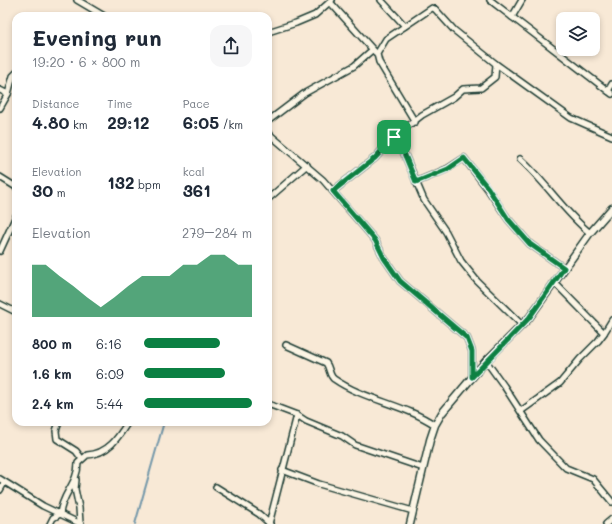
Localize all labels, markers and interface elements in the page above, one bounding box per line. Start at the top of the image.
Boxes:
map controls [556,12,600,56]
button: layers [556,12,600,56]
text: Evening run [32,23,162,52]
button: share [210,25,252,67]
text: 19:20 · 6 × 800 m [32,53,140,70]
text: Distance [32,96,79,111]
text: Time [107,96,132,111]
text: Pace [183,96,210,111]
text: 4.80 [32,111,70,133]
text: 29:12 [107,111,149,133]
text: 6:05 [183,111,219,133]
text: km [70,117,88,132]
text: /km [219,117,243,132]
pin [377,120,411,154]
icon: arrive [383,126,405,148]
text: Elevation [32,164,81,179]
text: kcal [183,164,205,179]
text: 132 [107,171,135,193]
text: bpm [135,177,161,192]
text: 30 [32,179,53,201]
text: 361 [183,179,211,201]
text: m [53,185,65,200]
text: Elevation [32,224,90,241]
text: 279–284 m [182,224,252,241]
text: 800 m [32,335,72,352]
text: 6:16 [96,335,122,352]
text: 1.6 km [32,365,72,382]
text: 6:09 [96,365,124,382]
text: 2.4 km [32,395,74,412]
text: 5:44 [96,395,123,412]

